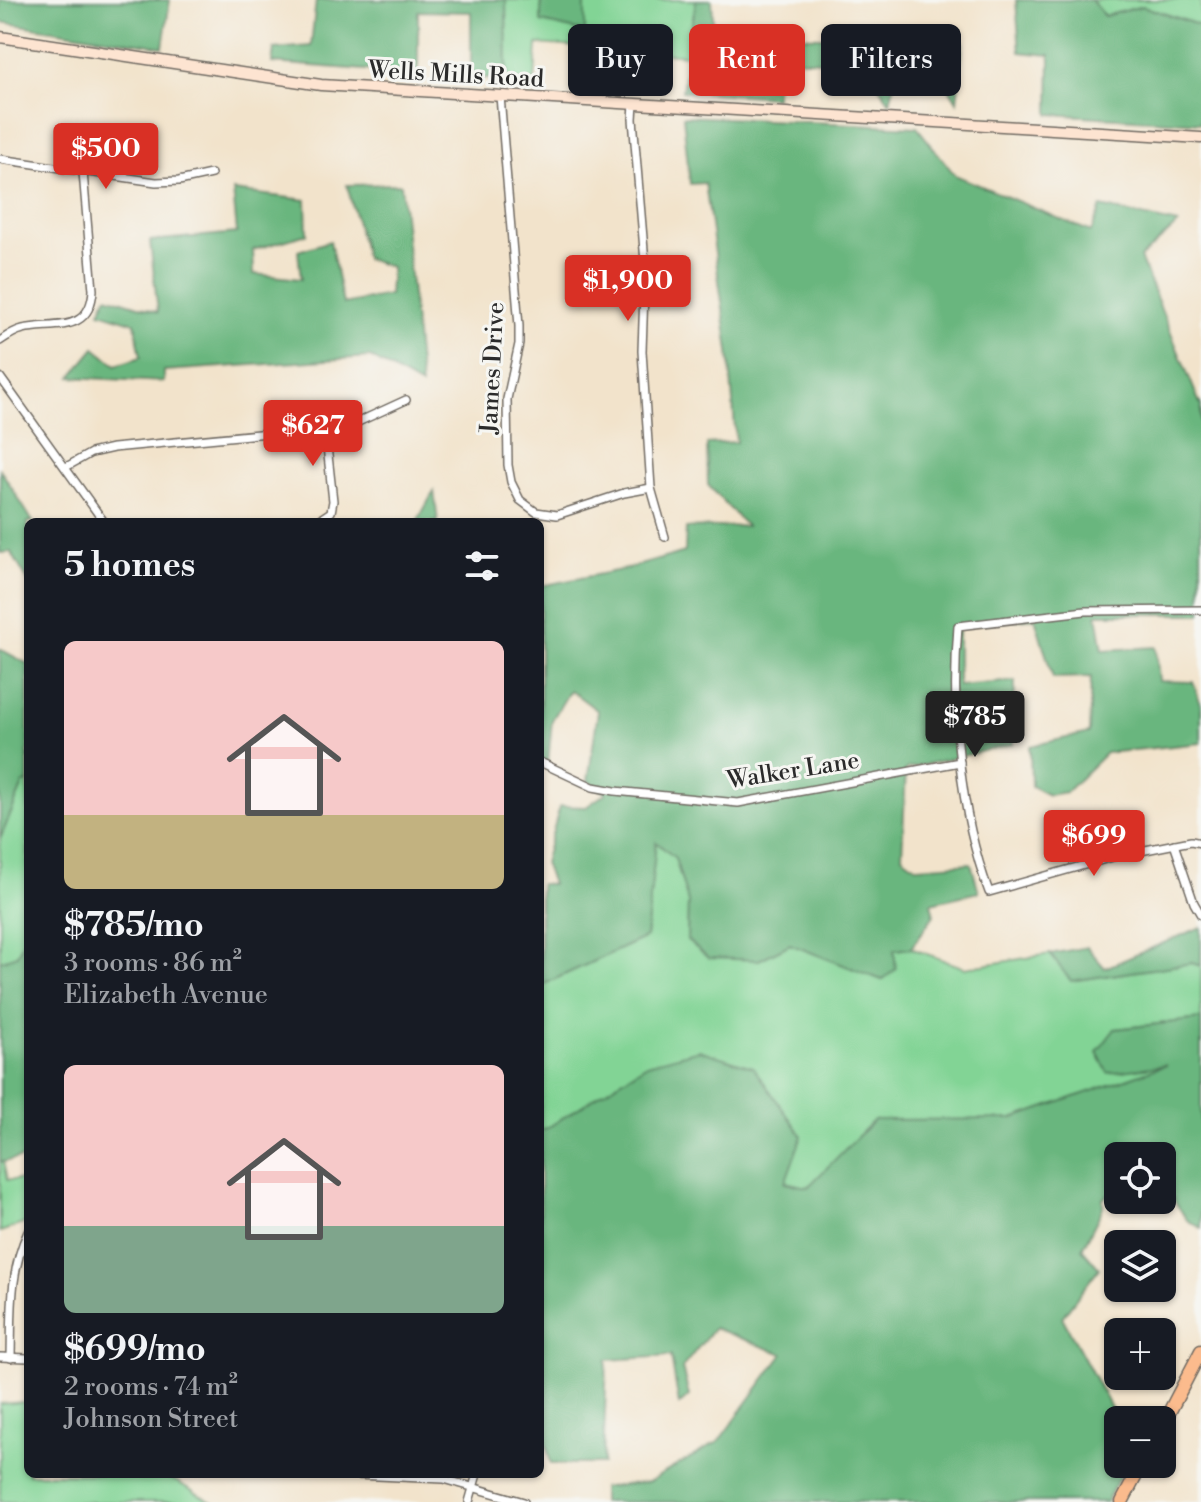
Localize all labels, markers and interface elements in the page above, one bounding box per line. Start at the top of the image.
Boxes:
chip: Buy [568,24,673,96]
chip: Rent [689,24,805,96]
chip: Filters [821,24,961,96]
street label: Wells Mills Road [366,55,545,95]
pin: $500 [59,123,153,191]
text: $500 [71,133,141,165]
pin: $1,900 [563,255,693,323]
text: $1,900 [583,265,673,297]
street label: James Drive [475,301,511,436]
pin: $627 [266,400,360,468]
text: $627 [281,410,345,442]
icon: filters [460,544,504,588]
text: 5 homes [64,545,195,587]
pin: $785 [928,691,1022,759]
icon: home [212,693,356,837]
text: $785 [943,701,1007,733]
street label: Walker Lane [724,746,862,796]
pin: $699 [1047,810,1141,878]
text: $699 [1062,820,1126,852]
text: $785/mo [64,905,204,947]
text: 3 rooms · 86 m² [64,947,242,979]
text: Elizabeth Avenue [64,979,268,1011]
icon: home [212,1117,356,1261]
map controls [1104,1142,1176,1478]
button: locate [1104,1142,1176,1214]
button: layers [1104,1230,1176,1302]
button: + [1104,1318,1176,1390]
text: $699/mo [64,1329,206,1371]
text: 2 rooms · 74 m² [64,1371,238,1403]
text: Johnson Street [64,1403,238,1435]
button: − [1104,1406,1176,1478]

